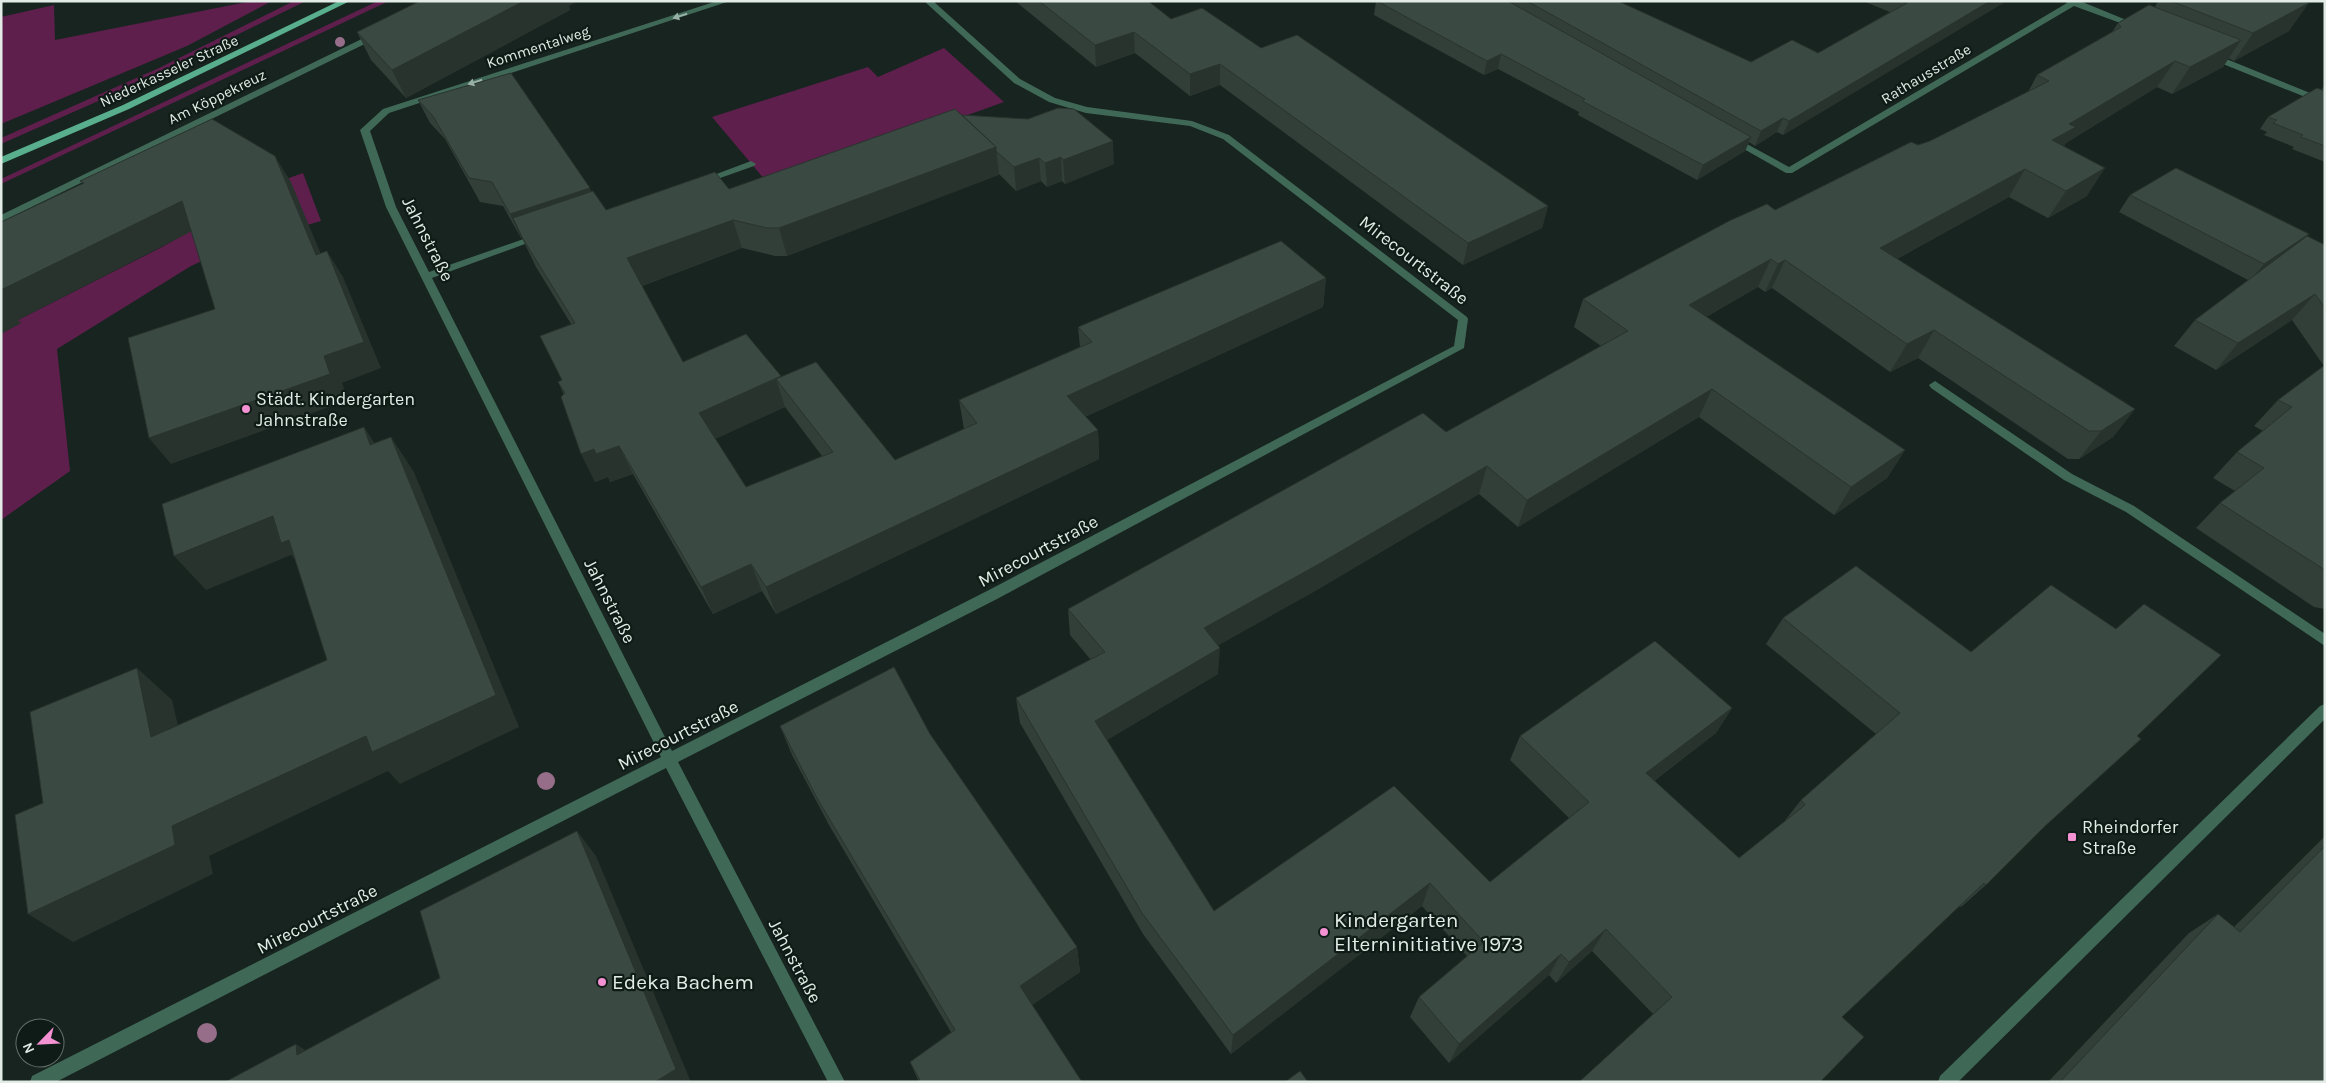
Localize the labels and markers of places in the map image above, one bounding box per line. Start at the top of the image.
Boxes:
place label: Städt. Kindergarten Jahnstraße [256,388,415,431]
marker: Städt. Kindergarten Jahnstraße [240,403,252,415]
place label: Rheindorfer Straße [2082,816,2179,859]
marker: Rheindorfer Straße [2066,831,2078,843]
place label: Kindergarten Elterninitiative 1973 [1334,908,1523,956]
marker: Kindergarten Elterninitiative 1973 [1318,926,1330,938]
place label: Edeka Bachem [612,970,754,994]
marker: Edeka Bachem [596,976,608,988]

